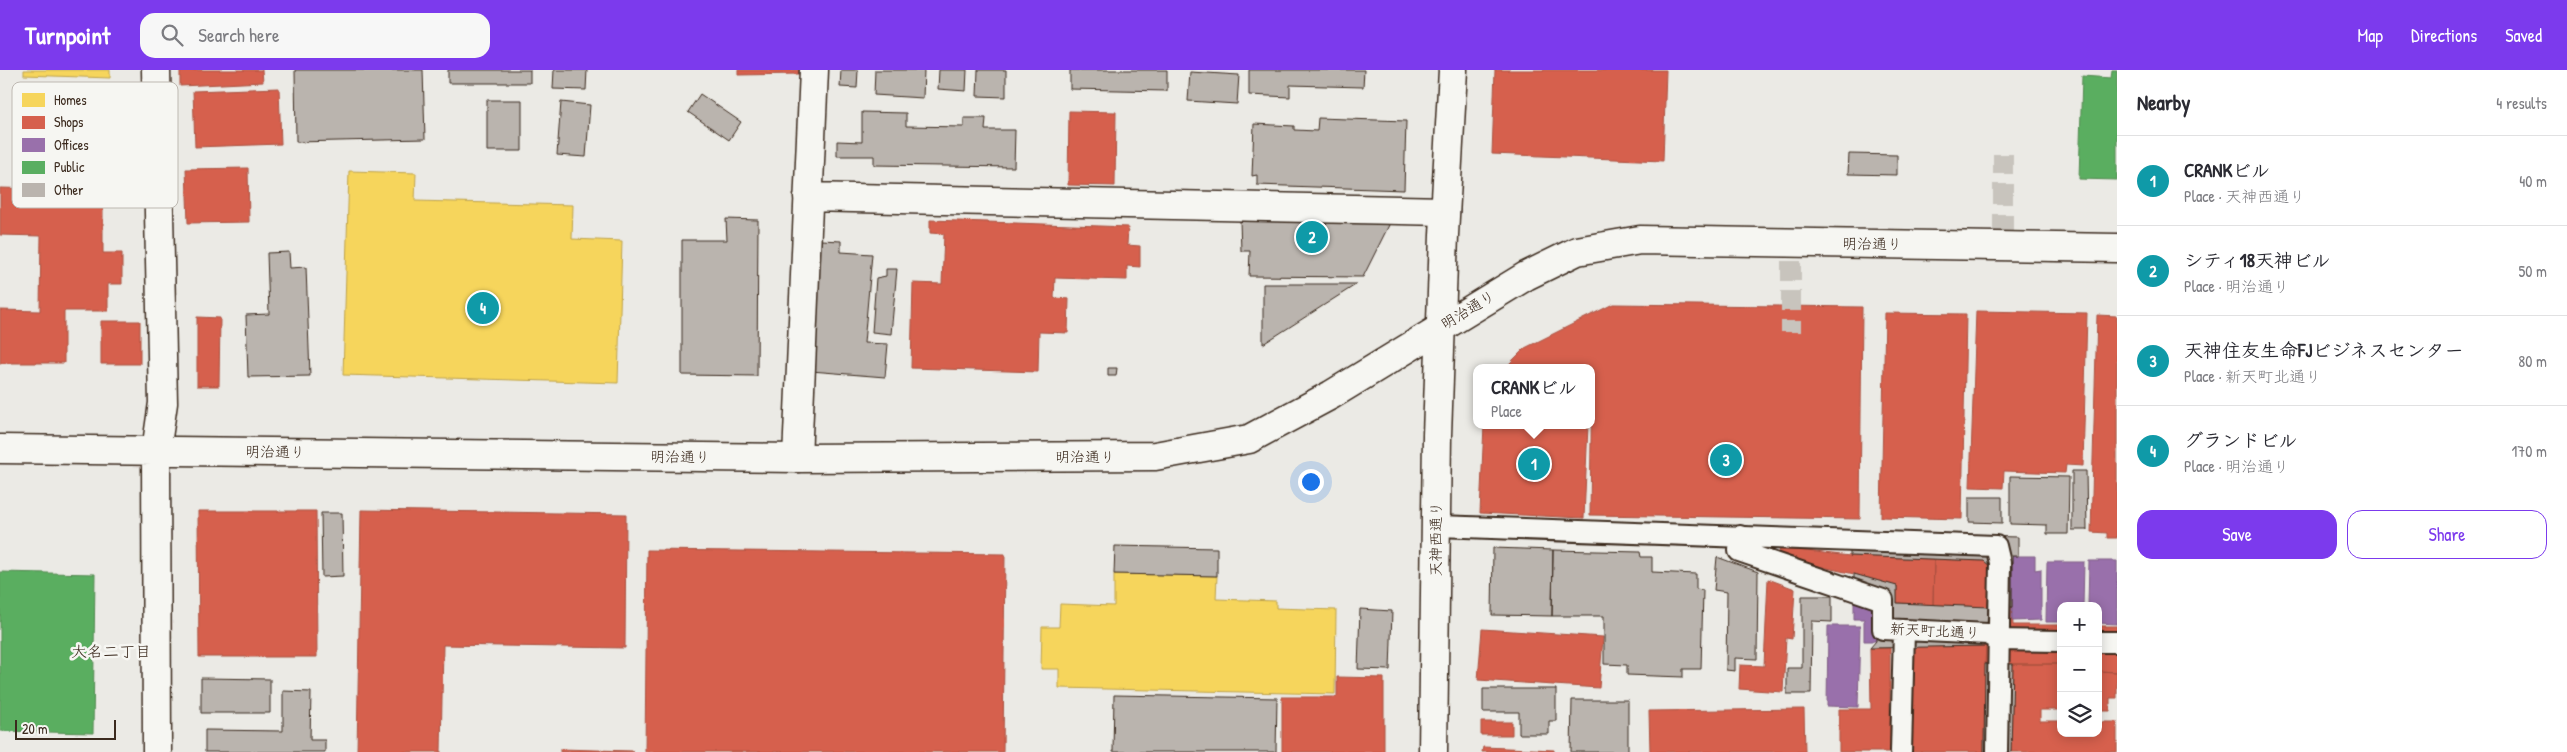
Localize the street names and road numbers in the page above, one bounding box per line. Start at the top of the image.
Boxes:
street label: 明治通り [1842,232,1902,255]
street label: 明治通り [1437,285,1499,334]
street label: 明治通り [245,440,305,463]
street label: 明治通り [650,445,710,468]
street label: 明治通り [1055,446,1115,467]
street label: 天神西通り [1425,501,1446,577]
street label: 新天町北通り [1890,618,1981,643]

